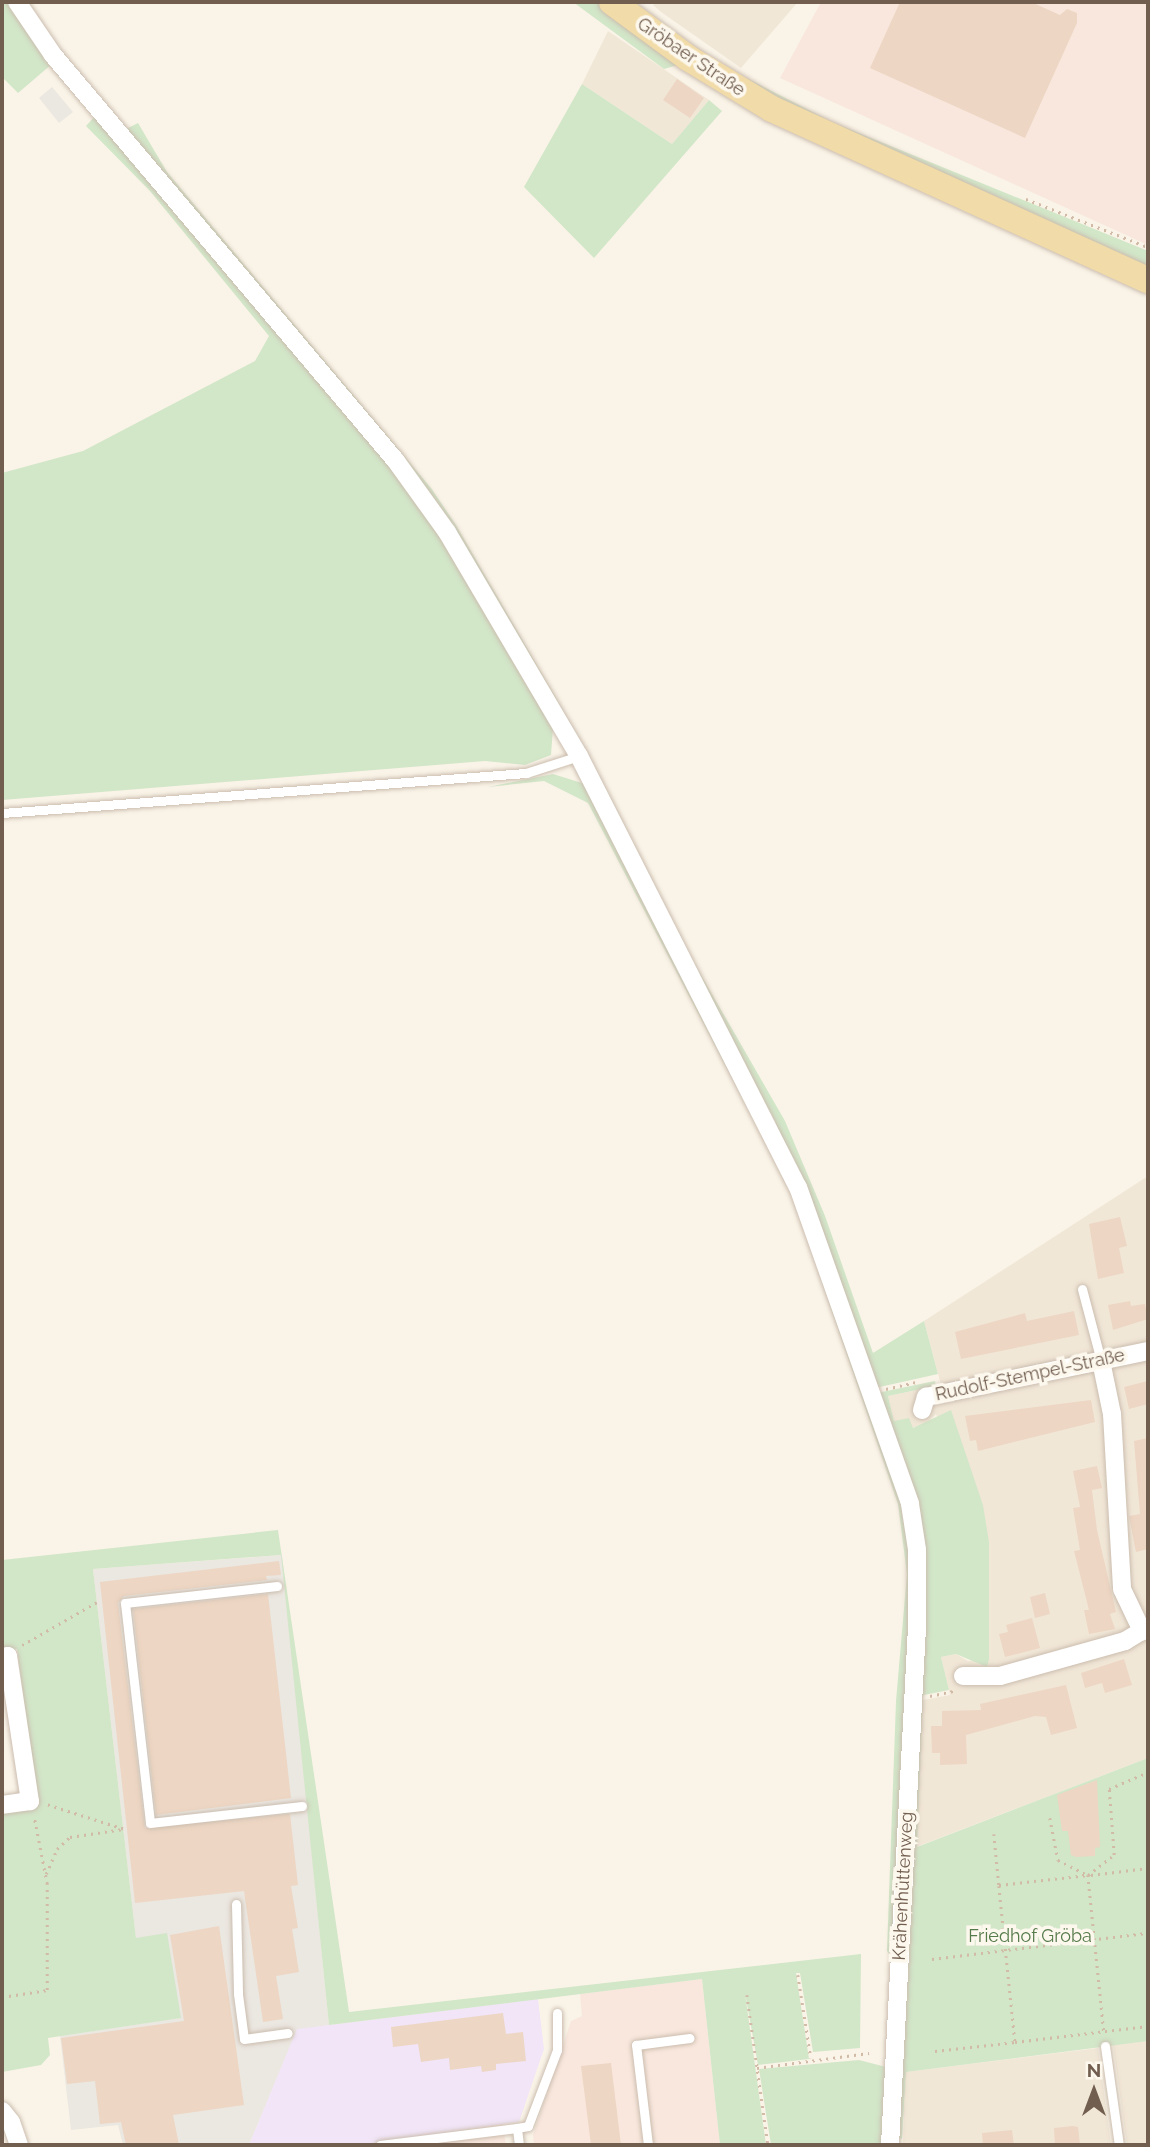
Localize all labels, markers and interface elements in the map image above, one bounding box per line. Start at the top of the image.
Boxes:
street label: Gröbaer Straße [633,13,749,101]
street label: Rudolf-Stempel-Straße [933,1344,1127,1406]
street label: Krähenhüttenweg [888,1811,918,1961]
park label: Friedhof Gröba [968,1925,1092,1947]
north arrow [1059,2056,1129,2126]
text: N [1087,2059,1101,2081]

